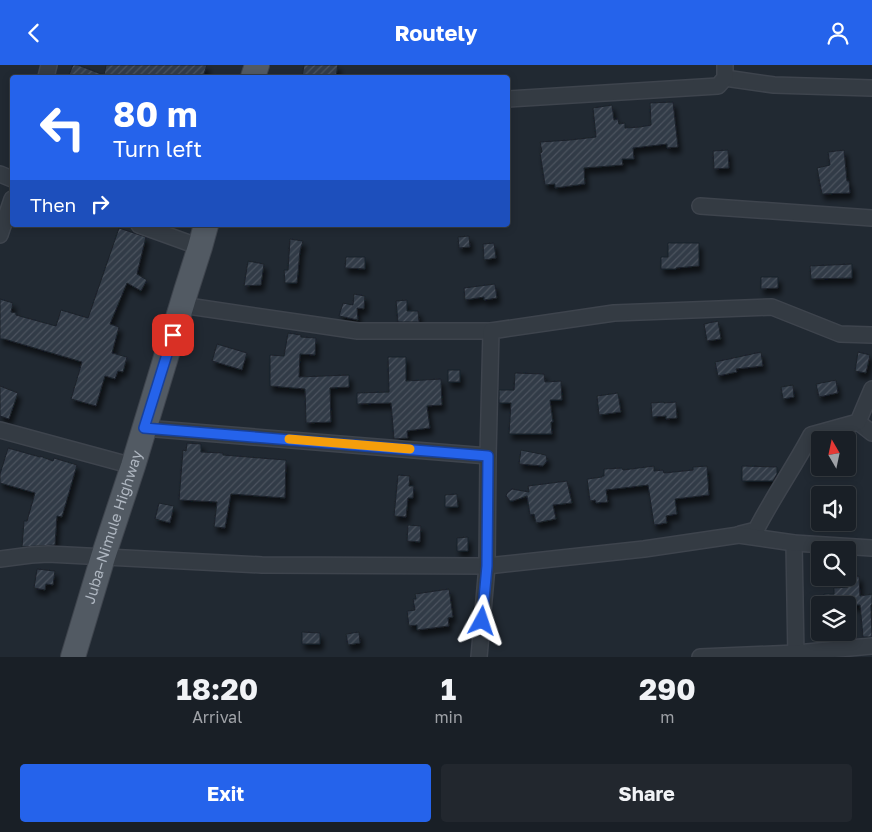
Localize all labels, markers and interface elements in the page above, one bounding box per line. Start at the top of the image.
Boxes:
icon: back [20,19,48,47]
text: Routely [394,19,478,46]
icon: person [824,19,852,47]
text: 80 m [113,93,198,135]
icon: left [30,95,95,160]
text: Turn left [113,135,202,162]
icon: right [86,190,114,218]
text: Then [30,193,76,216]
pin [152,314,194,356]
icon: arrive [159,321,187,349]
north arrow [811,431,856,476]
map controls [811,431,856,641]
street label: Juba–Nimule Highway [79,447,145,606]
button: sound [811,486,856,531]
button: search [811,541,856,586]
position arrow [455,594,507,646]
button: layers [811,596,856,641]
text: 18:20 [176,671,258,707]
text: 1 [441,671,456,707]
text: 290 [639,671,696,707]
text: Arrival [192,707,242,727]
text: min [434,707,463,727]
text: m [660,707,674,727]
button: Exit [20,764,431,822]
button: Share [441,764,852,822]

